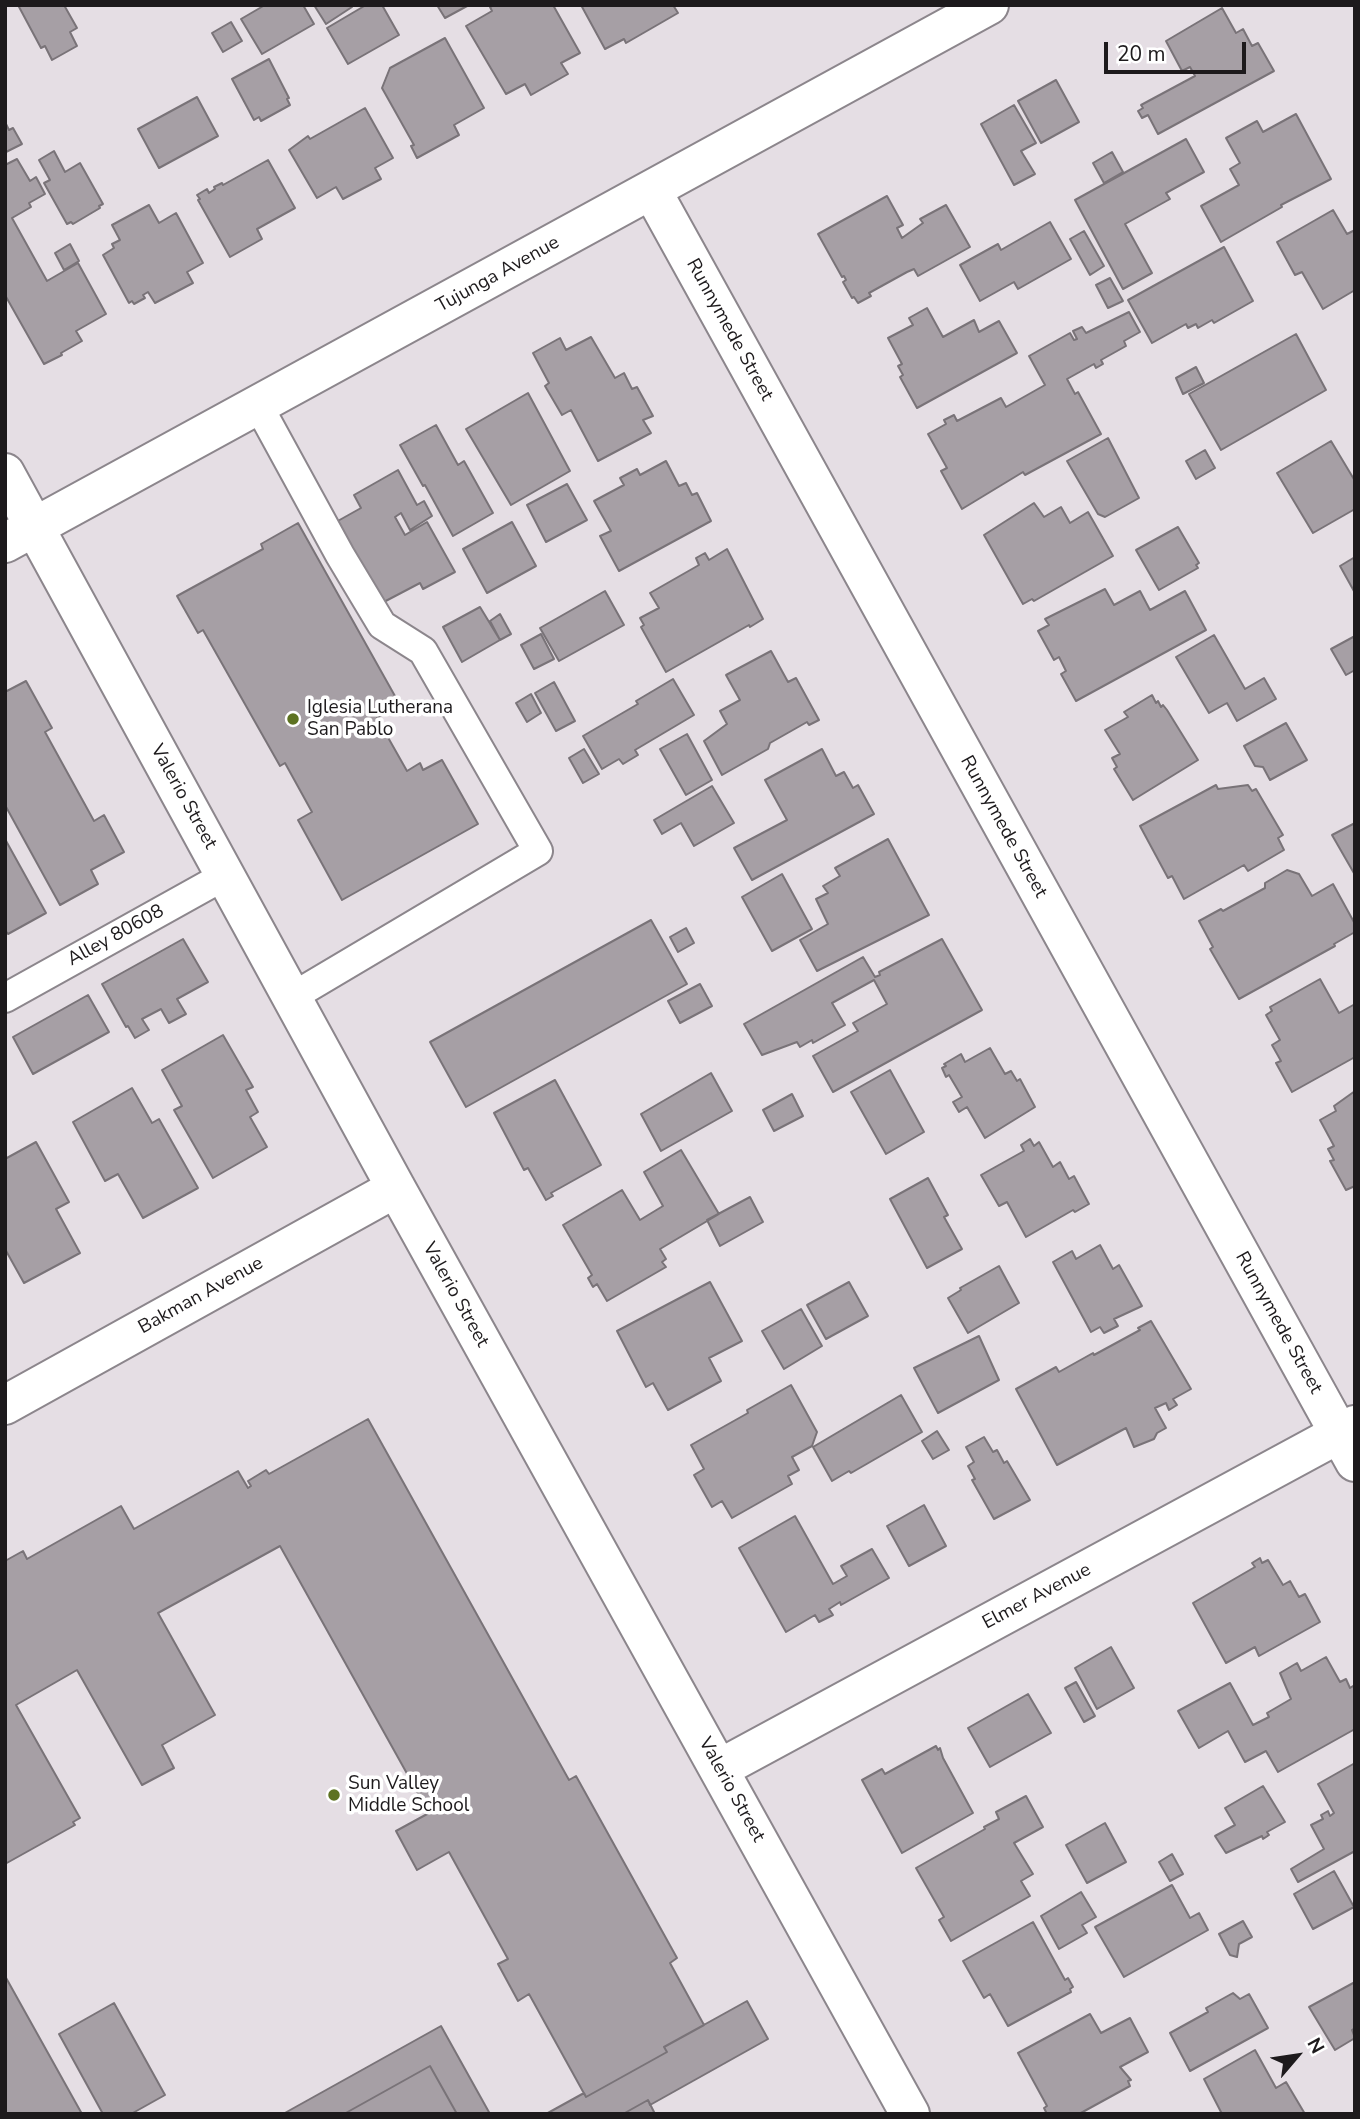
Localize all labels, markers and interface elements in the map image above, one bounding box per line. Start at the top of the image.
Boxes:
scale bar [1108,28,1250,72]
text: 20 m [1117,40,1166,68]
street label: Tujunga Avenue [432,232,564,318]
street label: Runnymede Street [681,255,777,405]
place label: Iglesia Lutherana San Pablo [307,697,453,741]
marker: Iglesia Lutherana San Pablo [285,711,301,727]
street label: Valerio Street [145,741,221,853]
street label: Runnymede Street [955,752,1051,902]
street label: Alley 80608 [64,900,168,972]
street label: Valerio Street [417,1239,493,1351]
street label: Runnymede Street [1230,1248,1326,1398]
street label: Bakman Avenue [135,1252,267,1340]
street label: Elmer Avenue [979,1559,1095,1635]
street label: Valerio Street [693,1734,769,1846]
place label: Sun Valley Middle School [348,1773,469,1817]
marker: Sun Valley Middle School [326,1787,342,1803]
north arrow [1262,2021,1332,2091]
text: N [1301,2033,1330,2058]

